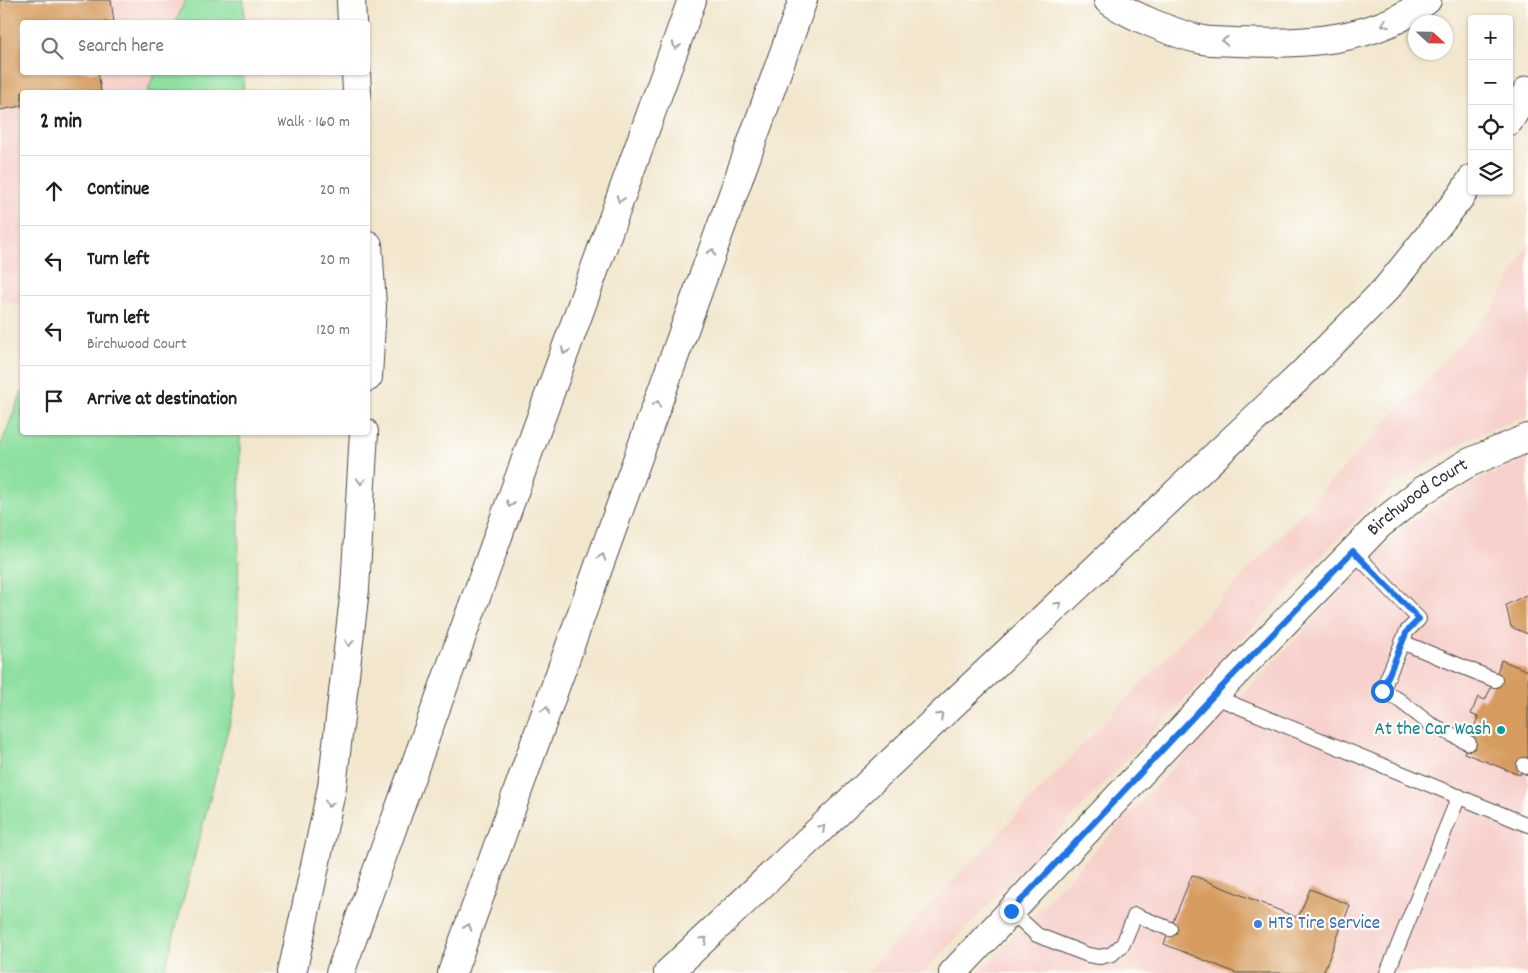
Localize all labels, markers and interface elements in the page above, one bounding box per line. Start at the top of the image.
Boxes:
north arrow [1408,15,1453,60]
map controls [1468,15,1513,195]
button: + [1468,15,1513,60]
one-way arrow [1381,18,1390,28]
search box [20,20,370,75]
icon: search [38,34,66,62]
text: Search here [78,34,164,61]
one-way arrow [1221,36,1229,47]
one-way arrow [672,41,682,50]
button: − [1468,60,1513,105]
button: locate [1468,105,1513,150]
text: 2 min [40,108,82,138]
text: Walk · 160 m [277,111,350,134]
button: layers [1468,150,1513,195]
icon: ahead [40,177,68,205]
text: Continue [87,177,149,204]
text: 20 m [320,179,350,202]
one-way arrow [616,194,626,202]
icon: left [40,247,68,275]
text: Turn left [87,247,150,274]
one-way arrow [706,248,716,256]
text: 20 m [320,249,350,272]
text: Turn left [87,306,150,333]
icon: left [40,317,68,345]
text: 120 m [316,319,350,342]
text: Birchwood Court [87,333,187,356]
one-way arrow [561,347,571,355]
icon: arrive [40,387,68,415]
text: Arrive at destination [87,387,237,414]
one-way arrow [651,401,661,409]
street label: Birchwood Court [1361,452,1474,543]
one-way arrow [356,477,367,485]
one-way arrow [505,499,515,508]
one-way arrow [596,554,606,562]
one-way arrow [1053,602,1062,611]
one-way arrow [344,639,355,647]
route start [1371,680,1394,703]
one-way arrow [540,706,550,715]
one-way arrow [935,713,944,722]
place label: At the Car Wash [1375,717,1491,744]
marker: At the Car Wash [1495,724,1507,736]
one-way arrow [324,800,334,809]
one-way arrow [816,825,825,834]
route end [1000,900,1023,923]
place label: HTS Tire Service [1268,911,1380,938]
marker: HTS Tire Service [1252,918,1264,930]
one-way arrow [462,923,472,932]
one-way arrow [698,937,707,946]

